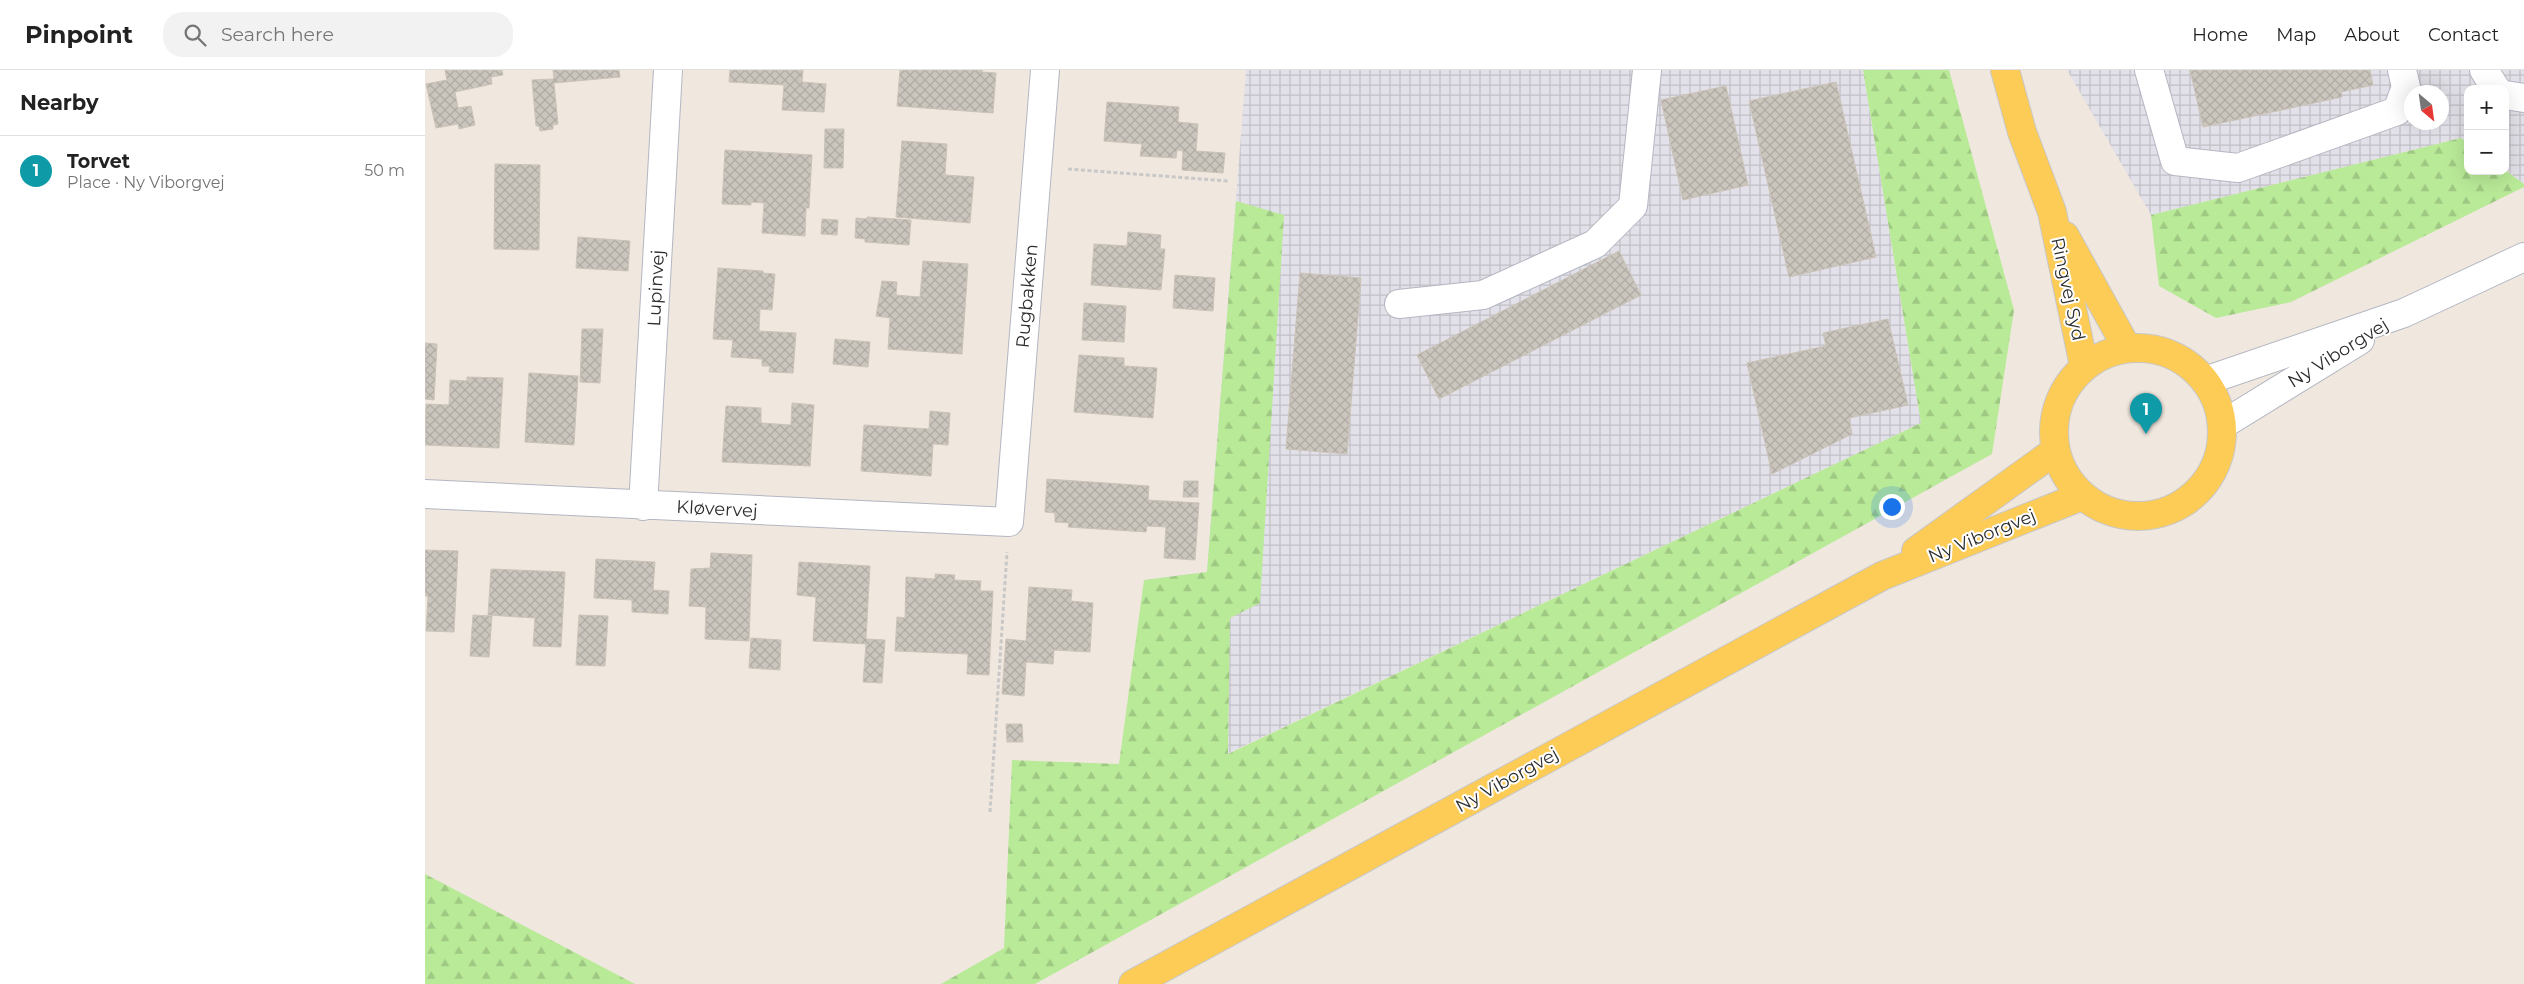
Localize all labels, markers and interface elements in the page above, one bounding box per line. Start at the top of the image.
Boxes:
search box [163,12,513,57]
text: Pinpoint [25,20,133,49]
icon: search [181,21,209,49]
text: Search here [221,23,334,46]
text: Home [2192,24,2248,46]
text: Map [2276,24,2316,46]
text: About [2344,24,2400,46]
text: Contact [2428,24,2499,46]
north arrow [2404,85,2449,130]
map controls [2464,85,2509,175]
button: + [2464,85,2509,130]
text: Nearby [20,90,99,115]
button: − [2464,130,2509,175]
text: Torvet [67,150,130,173]
text: 1 [33,161,39,180]
text: 50 m [364,161,405,180]
text: Place · Ny Viborgvej [67,173,225,192]
street label: Ringvej Syd [2046,235,2090,343]
street label: Rugbakken [1011,243,1043,349]
street label: Lupinvej [643,249,669,327]
street label: Ny Viborgvej [2284,313,2392,393]
pin: 1 [2130,393,2162,434]
your location [1879,494,1905,520]
street label: Kløvervej [676,496,758,522]
street label: Ny Viborgvej [1925,504,2039,568]
street label: Ny Viborgvej [1452,743,1562,817]

